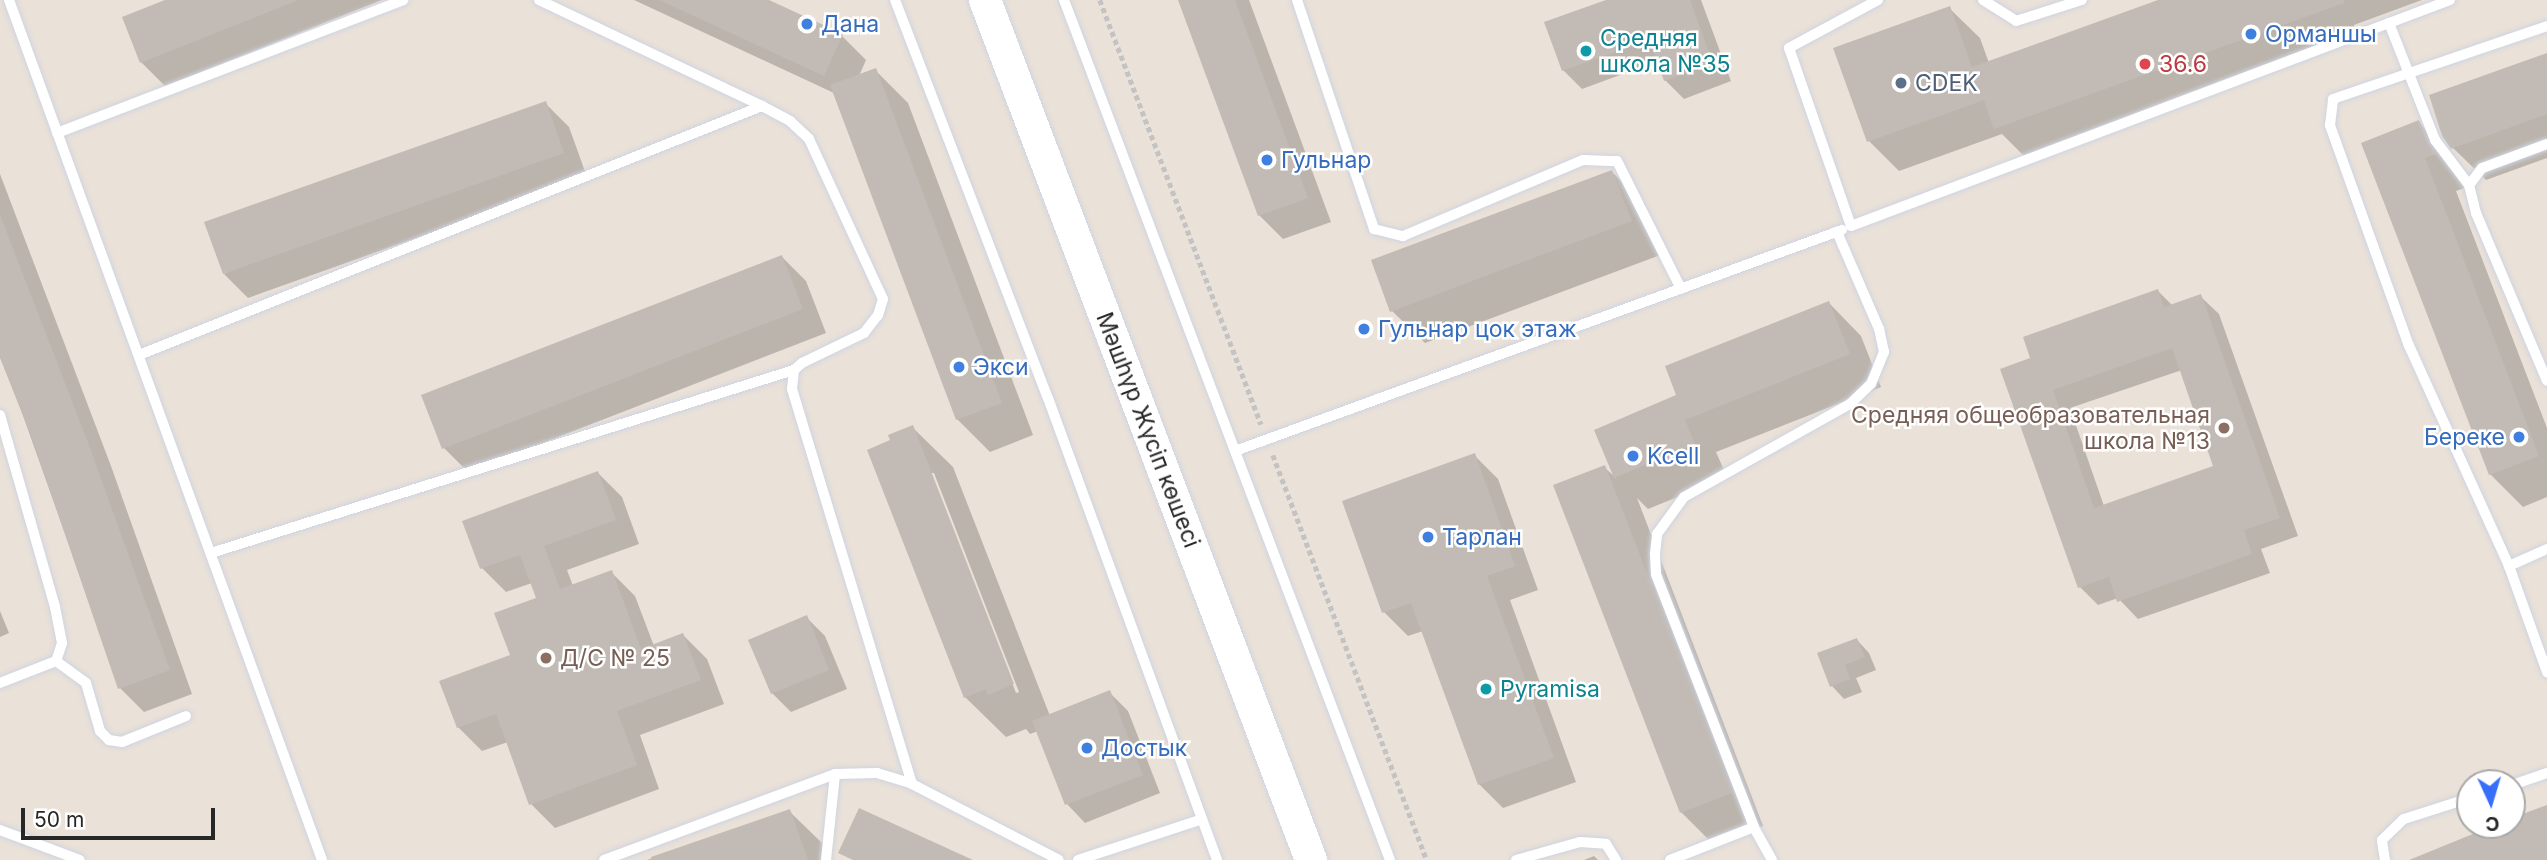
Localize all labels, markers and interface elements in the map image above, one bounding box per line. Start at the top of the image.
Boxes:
place label: Дана [821,10,879,38]
marker: Дана [799,16,815,32]
place label: Орманшы [2265,20,2377,48]
place label: Средняя школа №35 [1600,24,1731,78]
marker: Орманшы [2243,26,2259,42]
marker: Средняя школа №35 [1578,43,1594,59]
place label: 36.6 [2159,50,2207,78]
marker: 36.6 [2137,56,2153,72]
place label: CDEK [1915,69,1978,97]
marker: CDEK [1893,75,1909,91]
place label: Гульнар [1281,146,1371,174]
marker: Гульнар [1259,152,1275,168]
street label: Мәшһүр Жүсіп көшесі [1090,308,1206,552]
place label: Гульнар цок этаж [1378,315,1577,343]
marker: Гульнар цок этаж [1356,321,1372,337]
place label: Экси [973,353,1028,381]
marker: Экси [951,359,967,375]
place label: Средняя общеобразовательная школа №13 [1851,401,2210,455]
marker: Средняя общеобразовательная школа №13 [2216,420,2232,436]
place label: Береке [2424,423,2505,451]
marker: Береке [2511,429,2527,445]
place label: Kcell [1647,442,1699,470]
marker: Kcell [1625,448,1641,464]
place label: Тарлан [1442,523,1522,551]
marker: Тарлан [1420,529,1436,545]
place label: Д/С № 25 [560,644,670,672]
marker: Д/С № 25 [538,650,554,666]
place label: Pyramisa [1500,675,1600,703]
marker: Pyramisa [1478,681,1494,697]
place label: Достык [1101,734,1187,762]
marker: Достык [1079,740,1095,756]
north arrow [2456,769,2526,839]
scale bar [24,794,219,838]
text: 50 m [34,807,84,832]
text: С [2485,811,2500,835]

